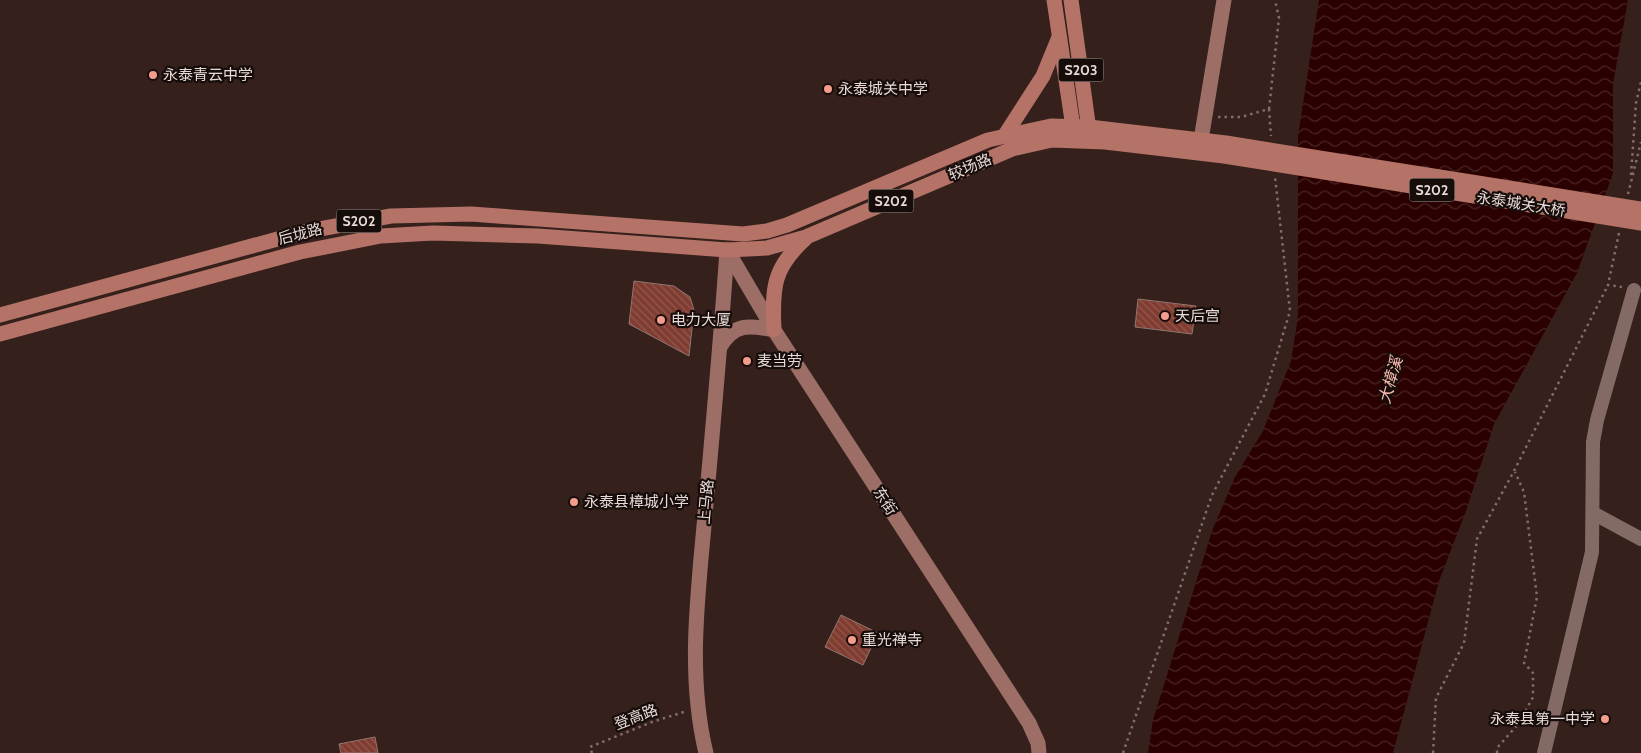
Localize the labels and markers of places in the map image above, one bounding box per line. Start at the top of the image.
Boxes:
place label: 永泰青云中学 [163,66,253,84]
marker: 永泰青云中学 [147,69,159,81]
place label: 永泰城关中学 [838,80,928,98]
marker: 永泰城关中学 [822,83,834,95]
place label: 天后宫 [1175,307,1220,325]
marker: 天后宫 [1159,310,1171,322]
place label: 电力大厦 [671,311,731,329]
marker: 电力大厦 [655,314,667,326]
place label: 麦当劳 [757,352,802,370]
marker: 麦当劳 [741,355,753,367]
place label: 永泰县樟城小学 [584,493,689,511]
marker: 永泰县樟城小学 [568,496,580,508]
place label: 重光禅寺 [862,631,922,649]
marker: 重光禅寺 [846,634,858,646]
place label: 永泰县第一中学 [1490,710,1595,728]
marker: 永泰县第一中学 [1599,713,1611,725]

